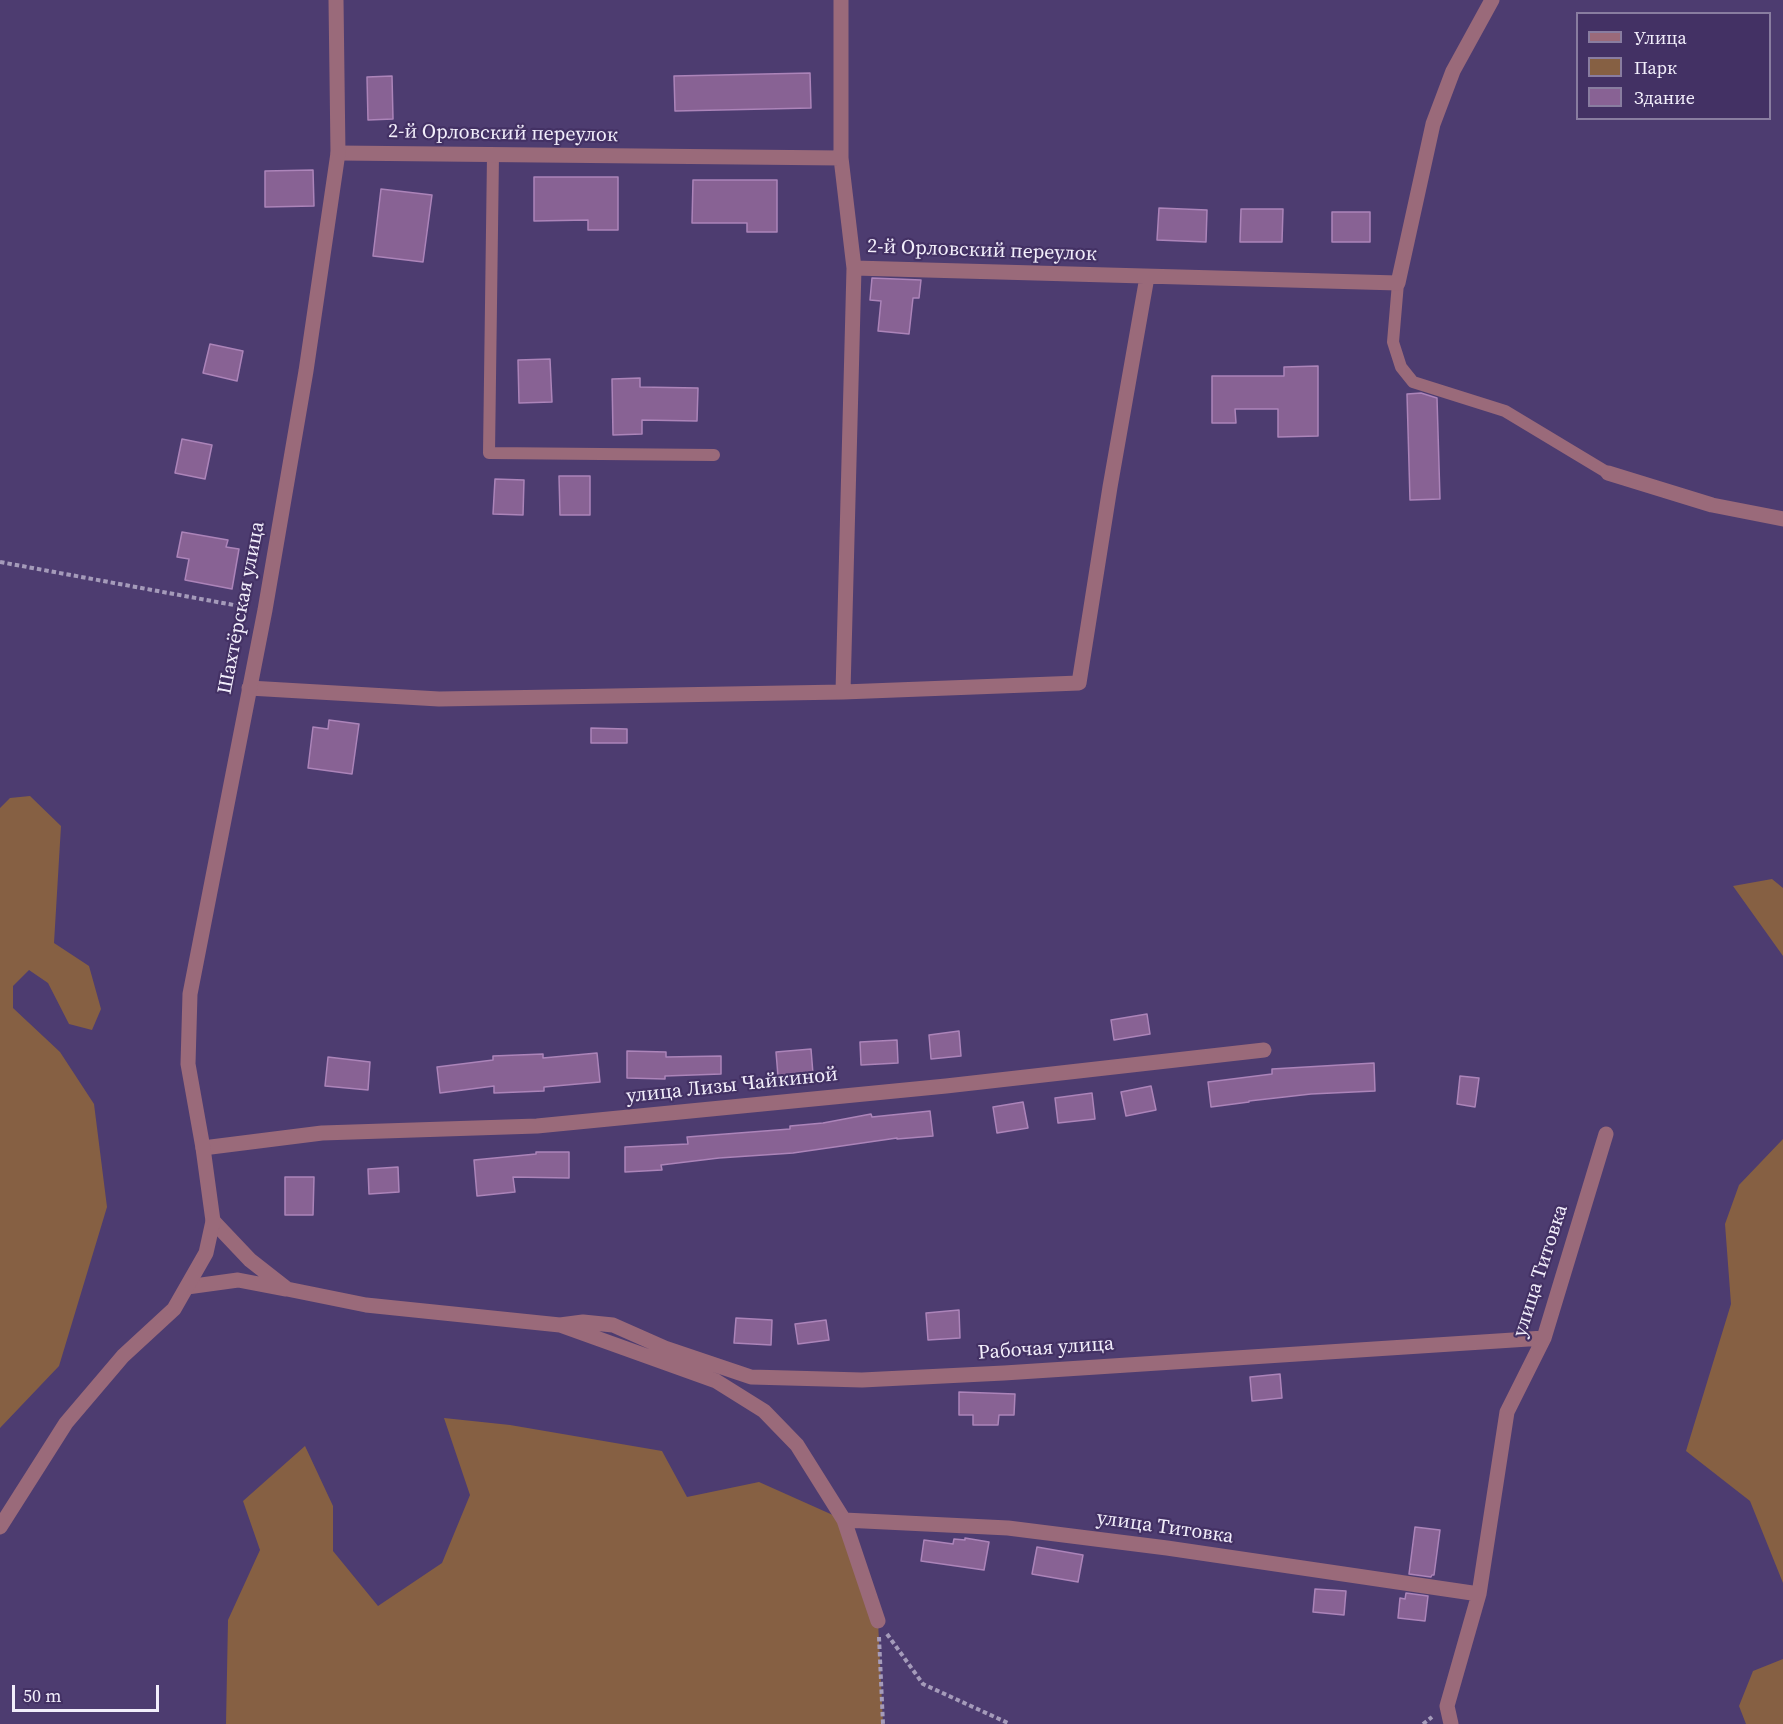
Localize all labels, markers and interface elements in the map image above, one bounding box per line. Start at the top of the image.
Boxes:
legend [1576,12,1771,120]
text: Улица [1634,25,1687,50]
text: Парк [1634,55,1677,80]
text: Здание [1634,85,1695,110]
street label: 2-й Орловский переулок [388,120,618,148]
street label: 2-й Орловский переулок [867,235,1097,267]
street label: Шахтёрская улица [213,520,271,696]
street label: улица Лизы Чайкиной [625,1063,839,1109]
street label: улица Титовка [1508,1202,1574,1340]
street label: Рабочая улица [977,1332,1115,1366]
street label: улица Титовка [1095,1507,1235,1549]
scale bar [15,1673,162,1711]
text: 50 m [23,1683,61,1708]

